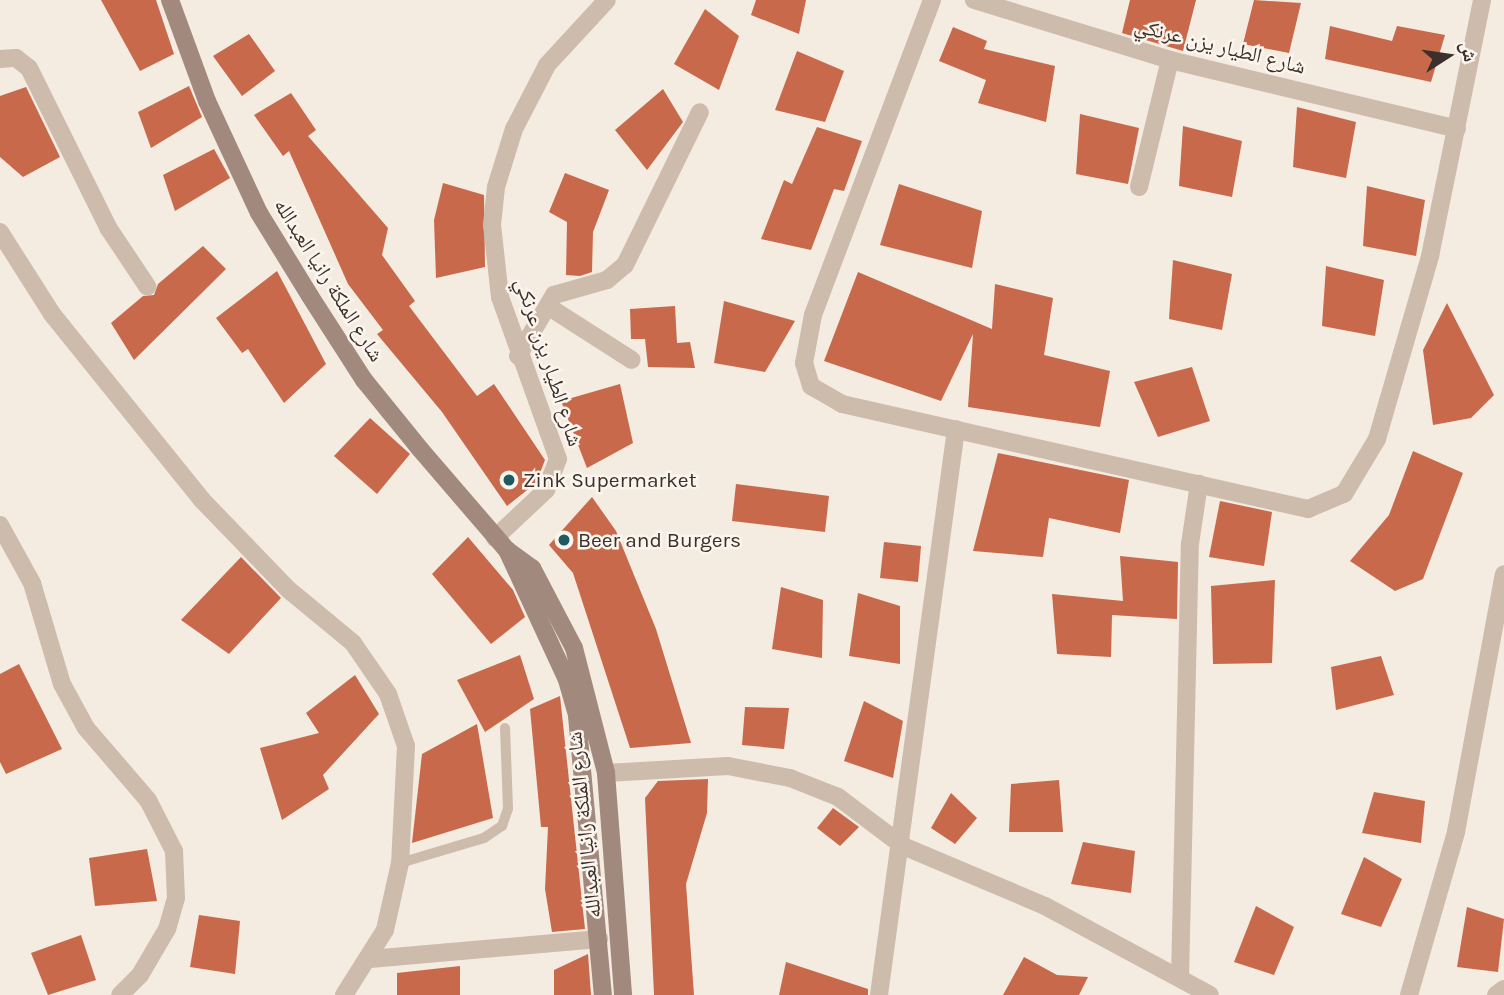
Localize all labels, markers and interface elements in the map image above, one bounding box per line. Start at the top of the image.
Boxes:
street label: شارع الطيار يزن عرنكي [1132,13,1308,79]
north arrow [1413,21,1483,91]
text: ش [1456,39,1481,64]
street label: شارع الملكة رانيا العبدالله [269,194,389,366]
street label: شارع الطيار يزن عرنكي [510,275,588,449]
place label: Zink Supermarket [523,467,697,493]
marker: Zink Supermarket [501,472,517,488]
place label: Beer and Burgers [578,527,741,553]
marker: Beer and Burgers [556,532,572,548]
street label: شارع الملكة رانيا العبدالله [562,731,606,919]

